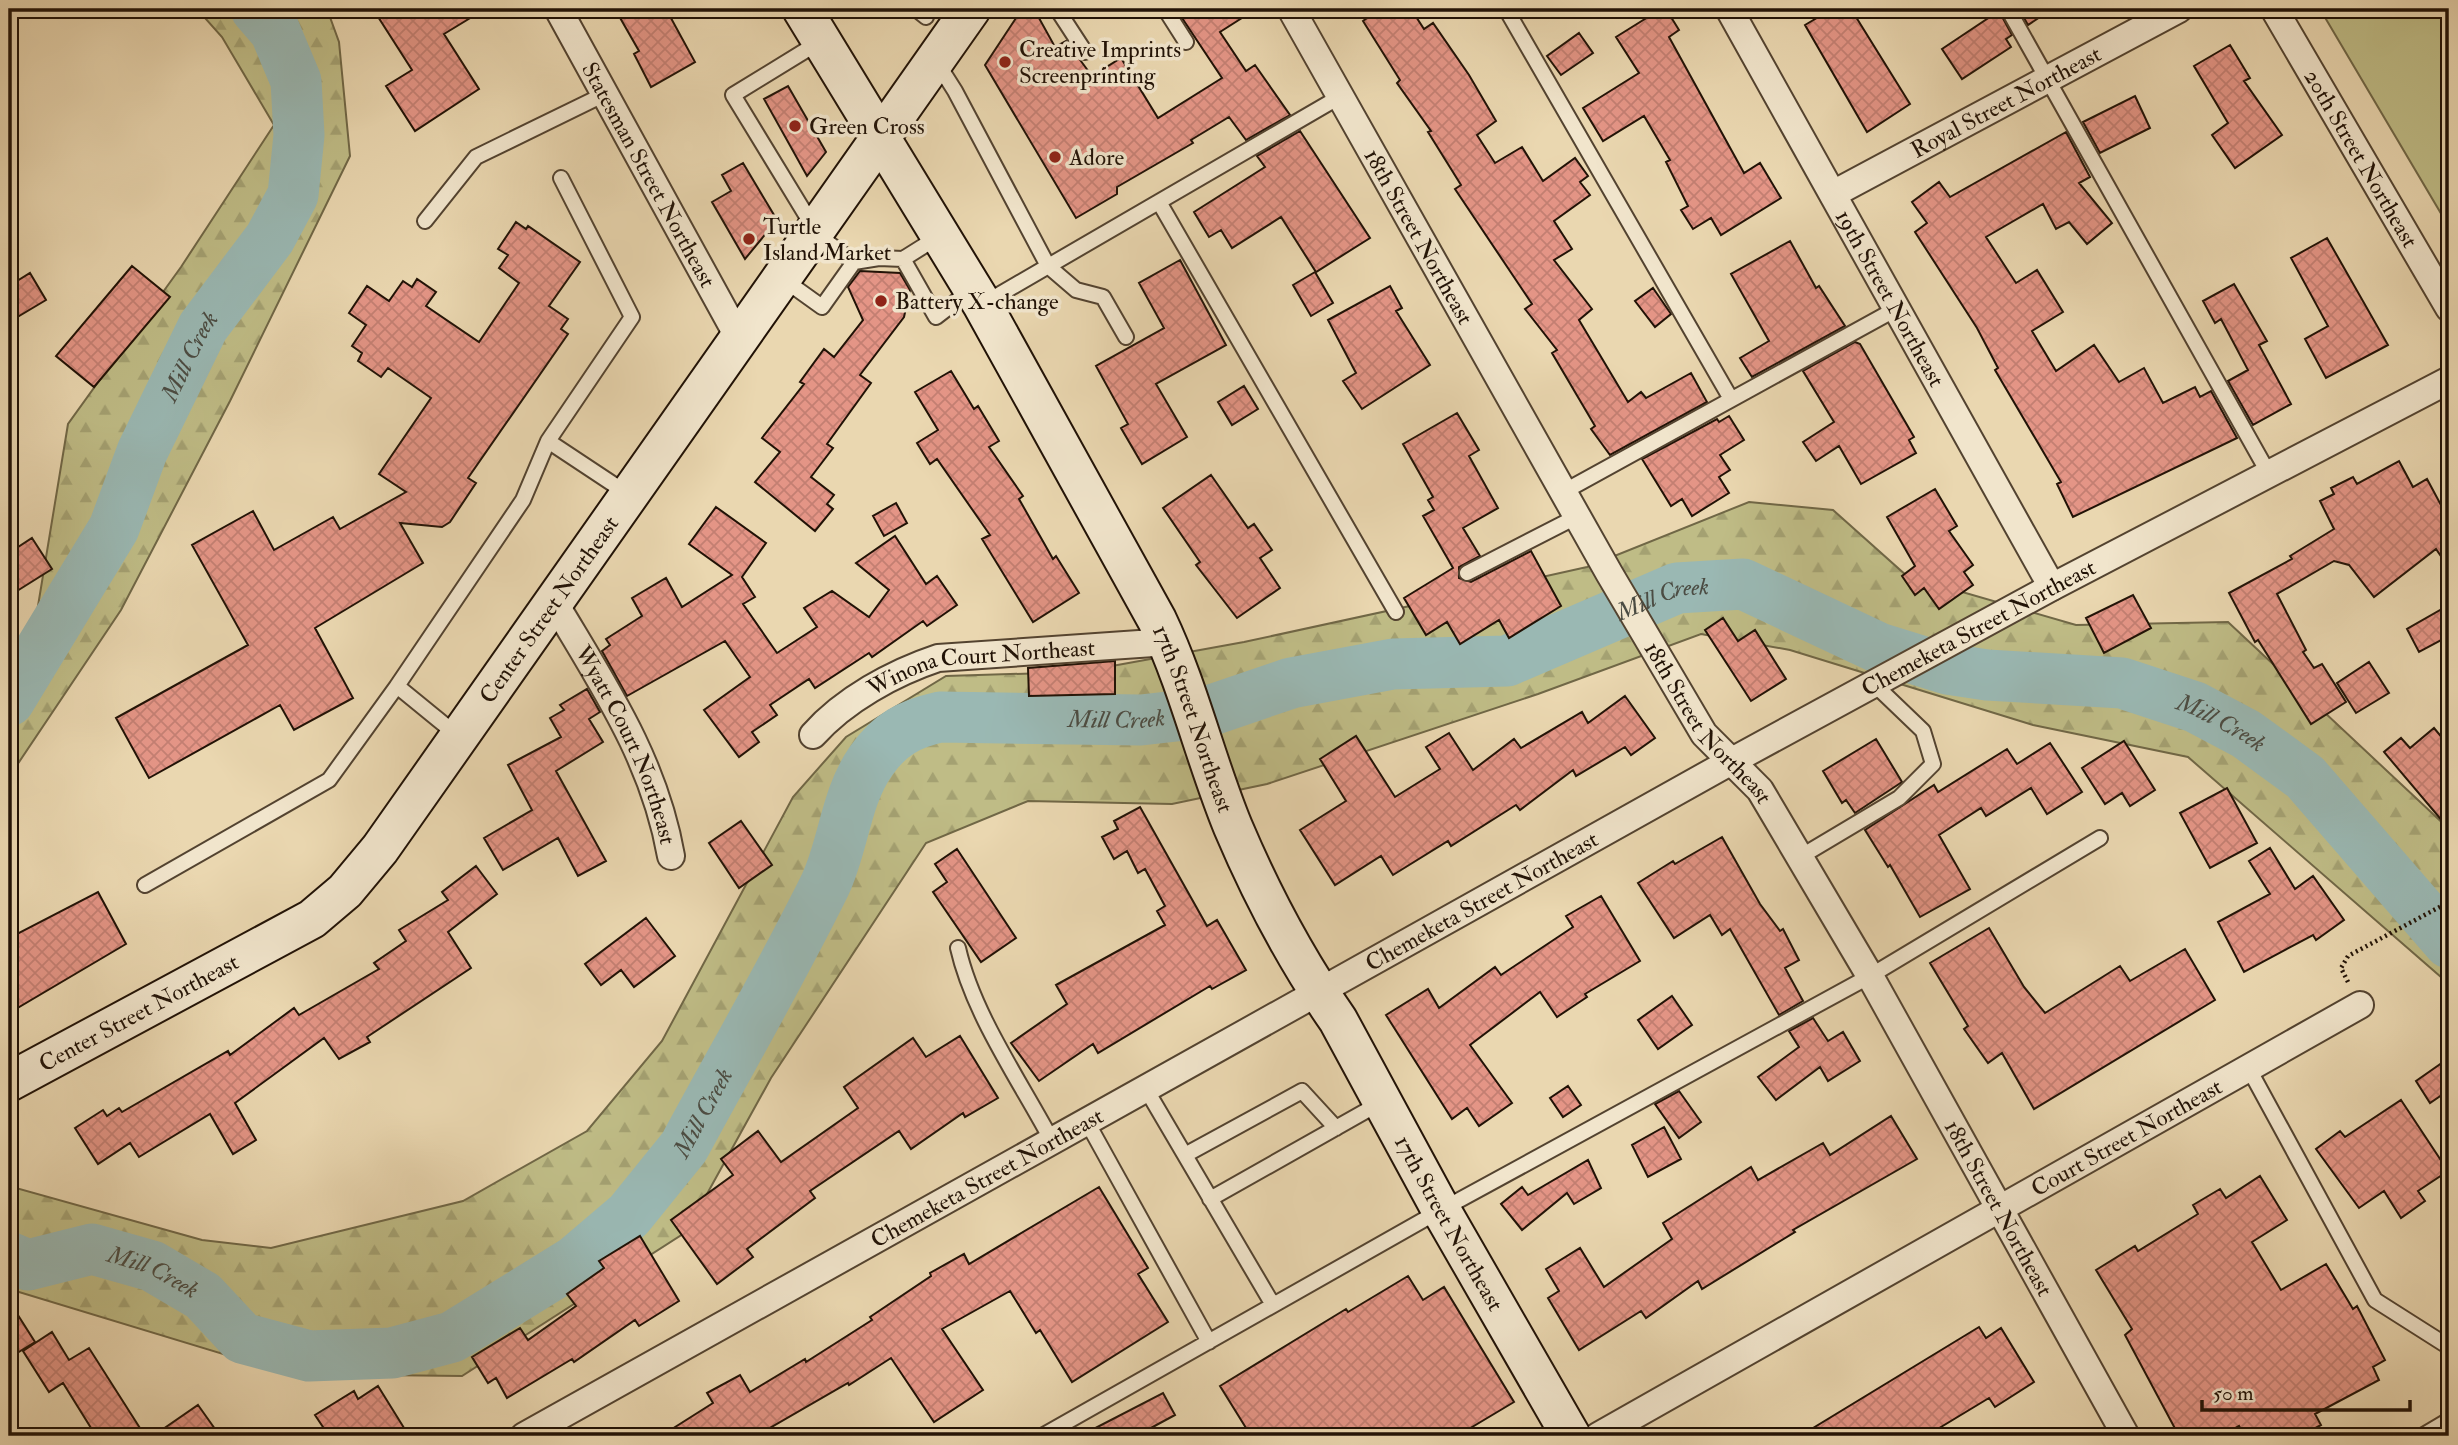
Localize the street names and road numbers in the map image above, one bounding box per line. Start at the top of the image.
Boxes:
street label: Royal Street Northeast [1906,39,2106,164]
street label: Statesman Street Northeast [575,57,723,292]
street label: 20th Street Northeast [2298,64,2425,253]
street label: 18th Street Northeast [1358,143,1480,329]
street label: 19th Street Northeast [1829,204,1952,392]
street label: Center Street Northeast [473,510,625,709]
street label: Chemeketa Street Northeast [1856,552,2100,702]
street label: 17th Street Northeast [1147,620,1240,816]
street label: Winona Court Northeast [861,633,1096,703]
street label: 18th Street Northeast [1638,636,1779,809]
street label: Wyatt Court Northeast [568,639,683,847]
street label: Chemeketa Street Northeast [1360,824,1603,977]
street label: Center Street Northeast [33,947,243,1078]
street label: Court Street Northeast [2026,1072,2227,1203]
street label: Chemeketa Street Northeast [865,1101,1108,1254]
street label: 18th Street Northeast [1938,1115,2060,1301]
street label: 17th Street Northeast [1389,1130,1510,1316]

